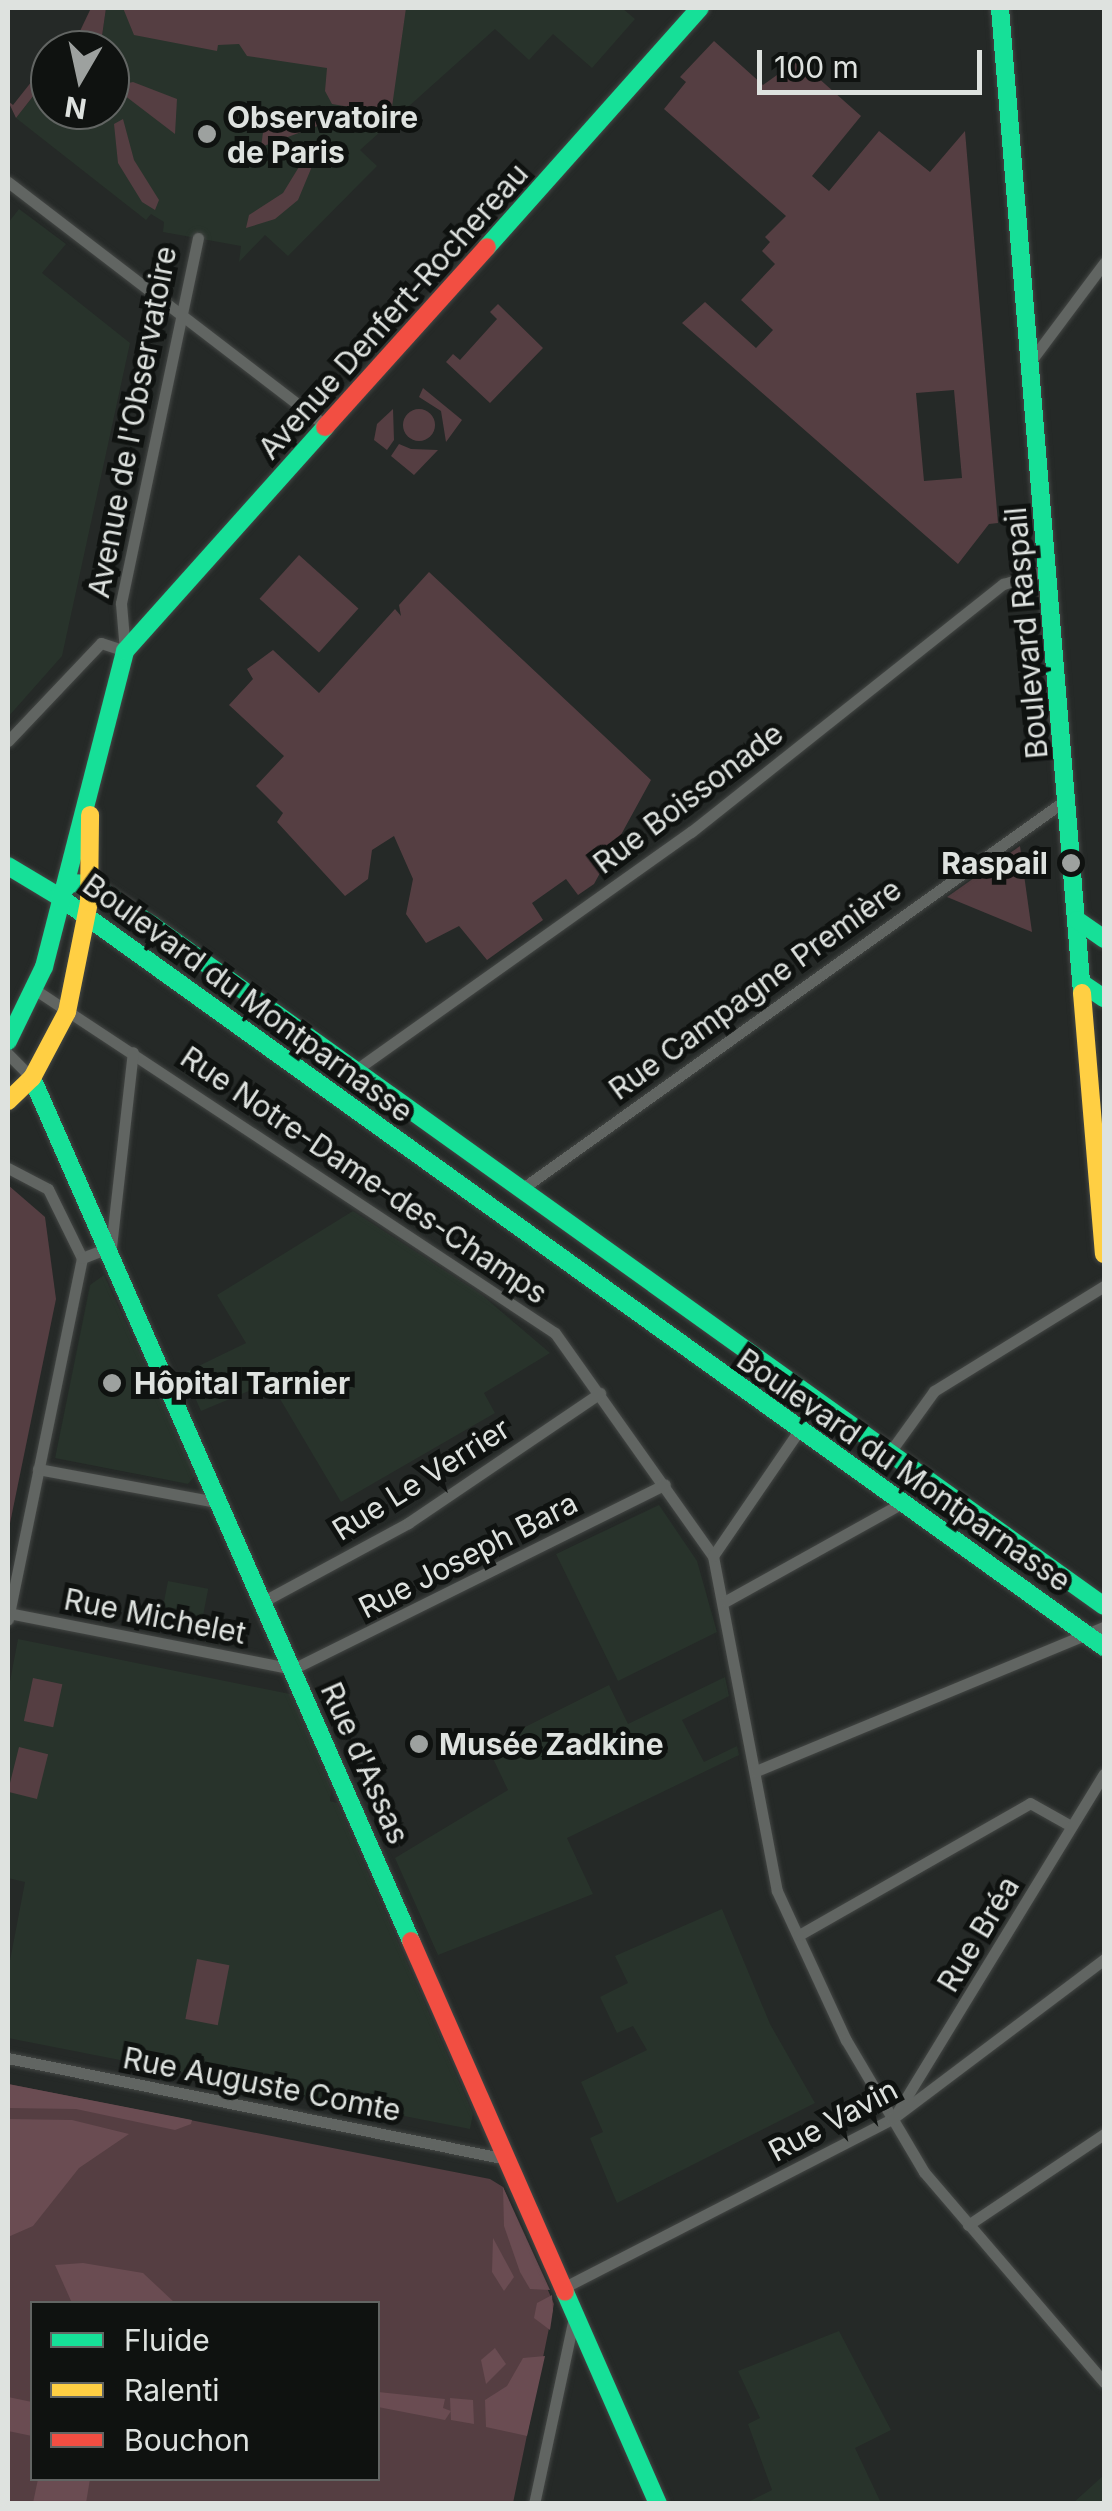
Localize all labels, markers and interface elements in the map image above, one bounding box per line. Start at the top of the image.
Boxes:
north arrow [30,30,130,130]
scale bar [762,30,987,92]
text: 100 m [774,49,859,85]
text: N [62,89,89,126]
place label: Observatoire de Paris [227,99,418,170]
marker: Observatoire de Paris [196,123,218,145]
street label: Avenue Denfert-Rochereau [251,156,535,466]
street label: Avenue de l'Observatoire [80,243,184,601]
street label: Boulevard Raspail [997,506,1055,760]
street label: Rue Boissonade [586,715,790,881]
place label: Raspail [941,845,1048,881]
marker: Raspail [1058,850,1084,876]
street label: Boulevard du Montparnasse [76,866,420,1130]
street label: Rue Campagne Première [602,871,908,1107]
street label: Rue Notre-Dame-des-Champs [174,1039,554,1311]
street label: Boulevard du Montparnasse [730,1341,1078,1599]
place label: Hôpital Tarnier [134,1365,350,1401]
marker: Hôpital Tarnier [99,1370,125,1396]
street label: Rue Le Verrier [326,1410,516,1548]
street label: Rue Joseph Bara [353,1484,583,1626]
street label: Rue Michelet [61,1581,249,1651]
street label: Rue d'Assas [313,1677,417,1849]
place label: Musée Zadkine [439,1726,664,1762]
marker: Musée Zadkine [408,1733,430,1755]
street label: Rue Bréa [930,1870,1026,1998]
street label: Rue Auguste Comte [120,2039,404,2129]
street label: Rue Vavin [763,2071,903,2169]
legend [30,2301,380,2481]
text: Fluide [124,2322,210,2358]
text: Ralenti [124,2372,220,2408]
text: Bouchon [124,2422,250,2458]

